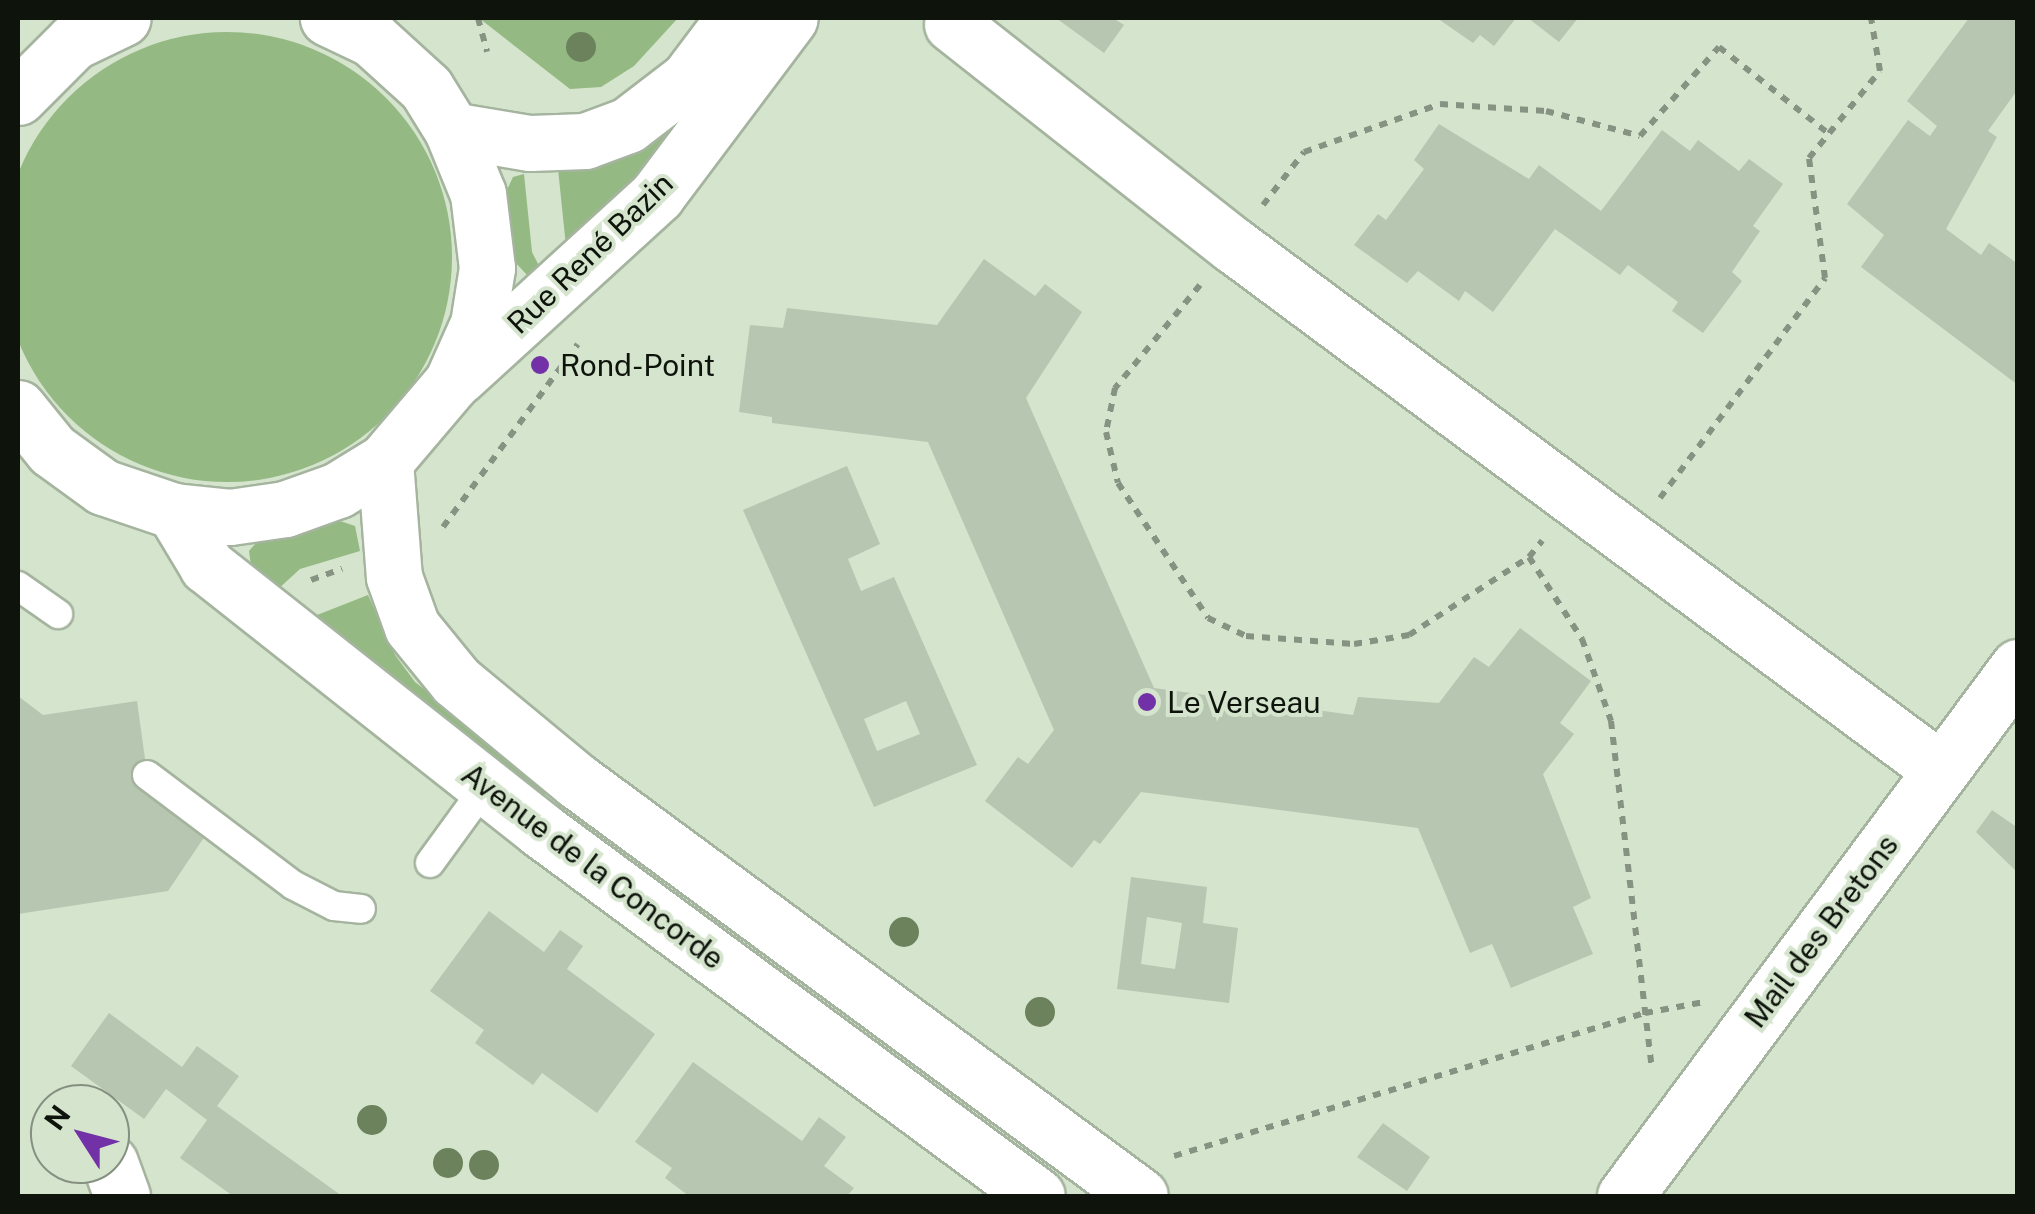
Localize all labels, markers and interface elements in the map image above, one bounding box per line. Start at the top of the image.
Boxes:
street label: Rue René Bazin [500,165,680,341]
place label: Rond-Point [560,347,715,383]
marker: Rond-Point [529,354,551,376]
place label: Le Verseau [1167,684,1321,720]
marker: Le Verseau [1136,691,1158,713]
street label: Avenue de la Concorde [454,755,732,977]
street label: Mail des Bretons [1737,827,1905,1035]
north arrow [30,1084,130,1184]
text: N [37,1099,77,1136]

